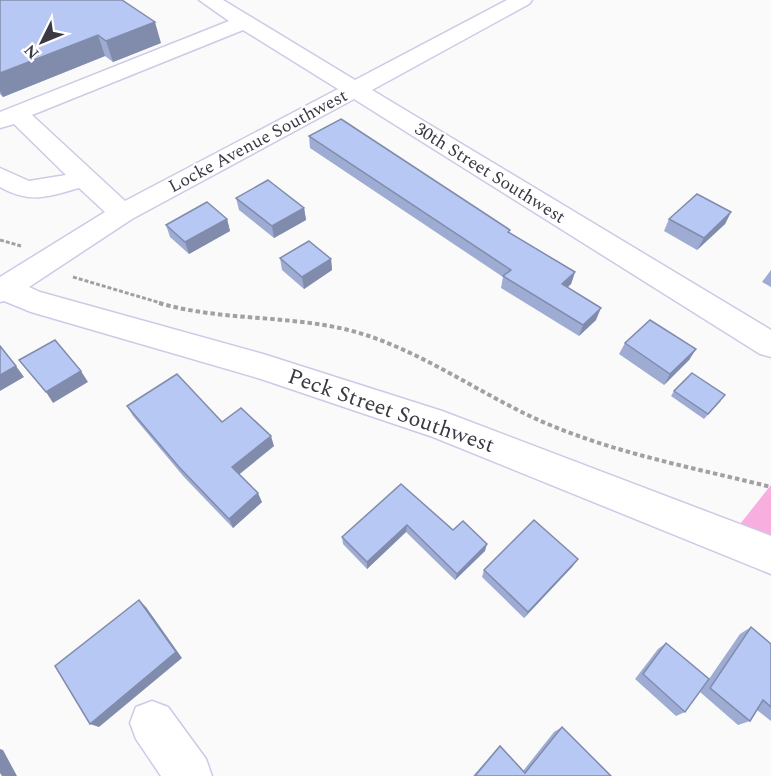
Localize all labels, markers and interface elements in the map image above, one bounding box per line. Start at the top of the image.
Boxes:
north arrow [12,12,72,72]
text: N [19,39,45,65]
street label: Locke Avenue Southwest [164,82,352,200]
street label: 30th Street Southwest [409,116,571,230]
street label: Peck Street Southwest [283,360,499,462]

